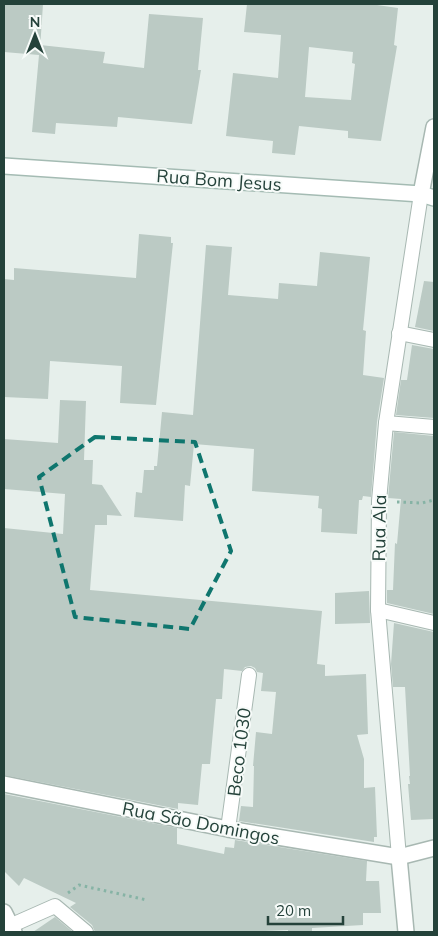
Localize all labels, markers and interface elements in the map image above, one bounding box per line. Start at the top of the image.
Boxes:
north arrow [10,10,60,60]
text: N [30,13,40,31]
street label: Rua Bom Jesus [156,164,282,196]
street label: Rua Ala [367,494,391,562]
street label: Beco 1030 [222,706,256,798]
street label: Rua São Domingos [120,796,282,850]
scale bar [268,894,343,926]
text: 20 m [276,901,311,920]

